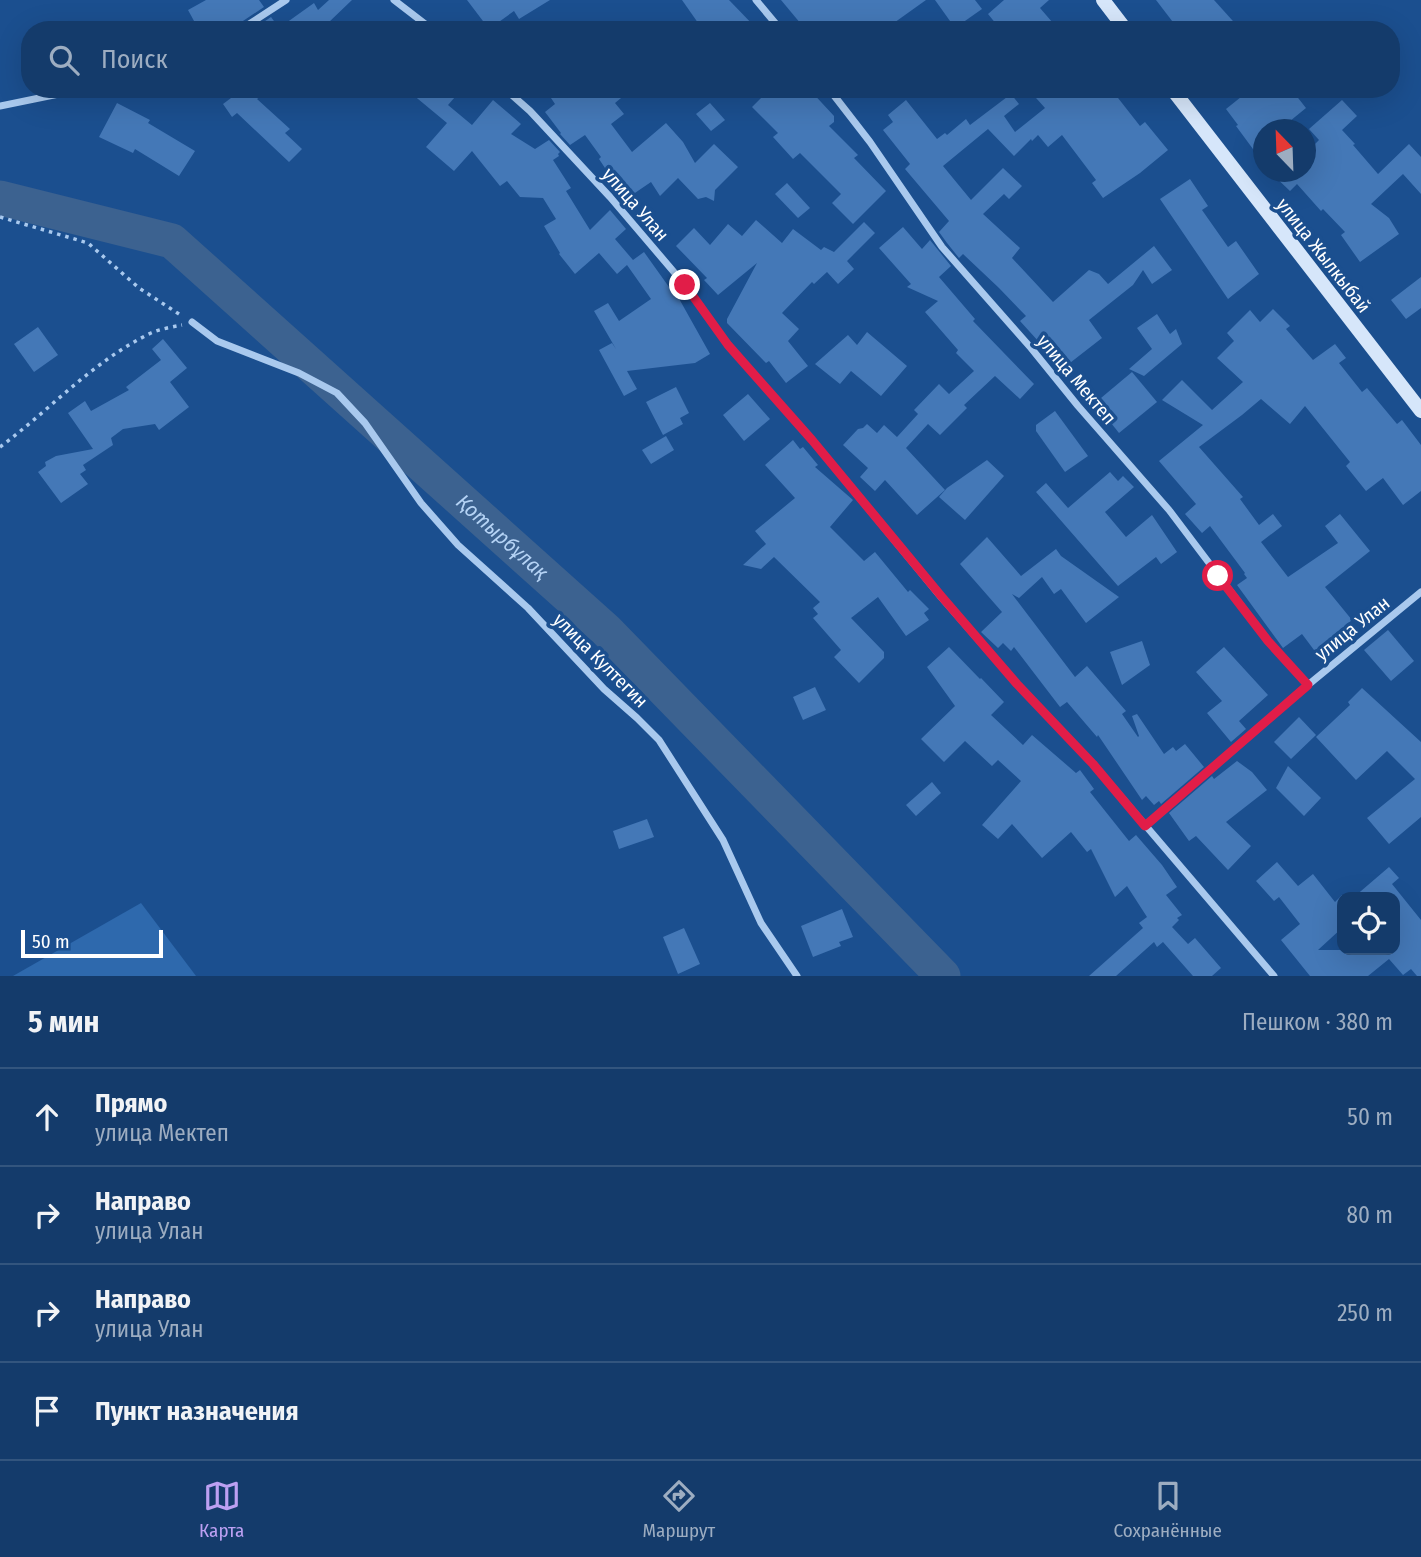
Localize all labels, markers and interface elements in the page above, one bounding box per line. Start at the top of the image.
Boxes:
search box [21,21,1400,98]
icon: search [45,41,83,79]
text: Поиск [101,44,168,75]
north arrow [1253,119,1316,182]
street label: улица Улан [598,163,674,246]
street label: улица Жылкыбай [1272,193,1376,317]
route end [669,269,700,300]
street label: улица Мектеп [1032,330,1121,429]
water label: Қотырбұлақ [451,489,554,585]
route start [1202,560,1233,591]
street label: улица Улан [1310,591,1394,666]
street label: улица Култегин [549,608,653,712]
map controls [1337,892,1400,955]
button: locate [1337,892,1400,955]
scale bar [21,927,163,959]
text: 50 m [32,930,70,953]
text: 5 мин [28,1004,99,1040]
text: Пешком · 380 m [1242,1008,1393,1036]
text: Прямо [95,1088,167,1119]
icon: ahead [28,1098,66,1136]
text: 50 m [1347,1103,1393,1131]
text: улица Мектеп [95,1119,229,1147]
text: Направо [95,1186,191,1217]
icon: right [28,1196,66,1234]
text: 80 m [1346,1201,1393,1229]
text: улица Улан [95,1217,203,1245]
text: Направо [95,1284,191,1315]
icon: right [28,1294,66,1332]
text: 250 m [1337,1299,1393,1327]
text: улица Улан [95,1315,203,1343]
icon: arrive [28,1392,66,1430]
text: Пункт назначения [95,1396,299,1427]
tab: Карта [199,1477,244,1542]
tab: Маршрут [643,1477,715,1542]
tab: Сохранённые [1113,1477,1222,1542]

